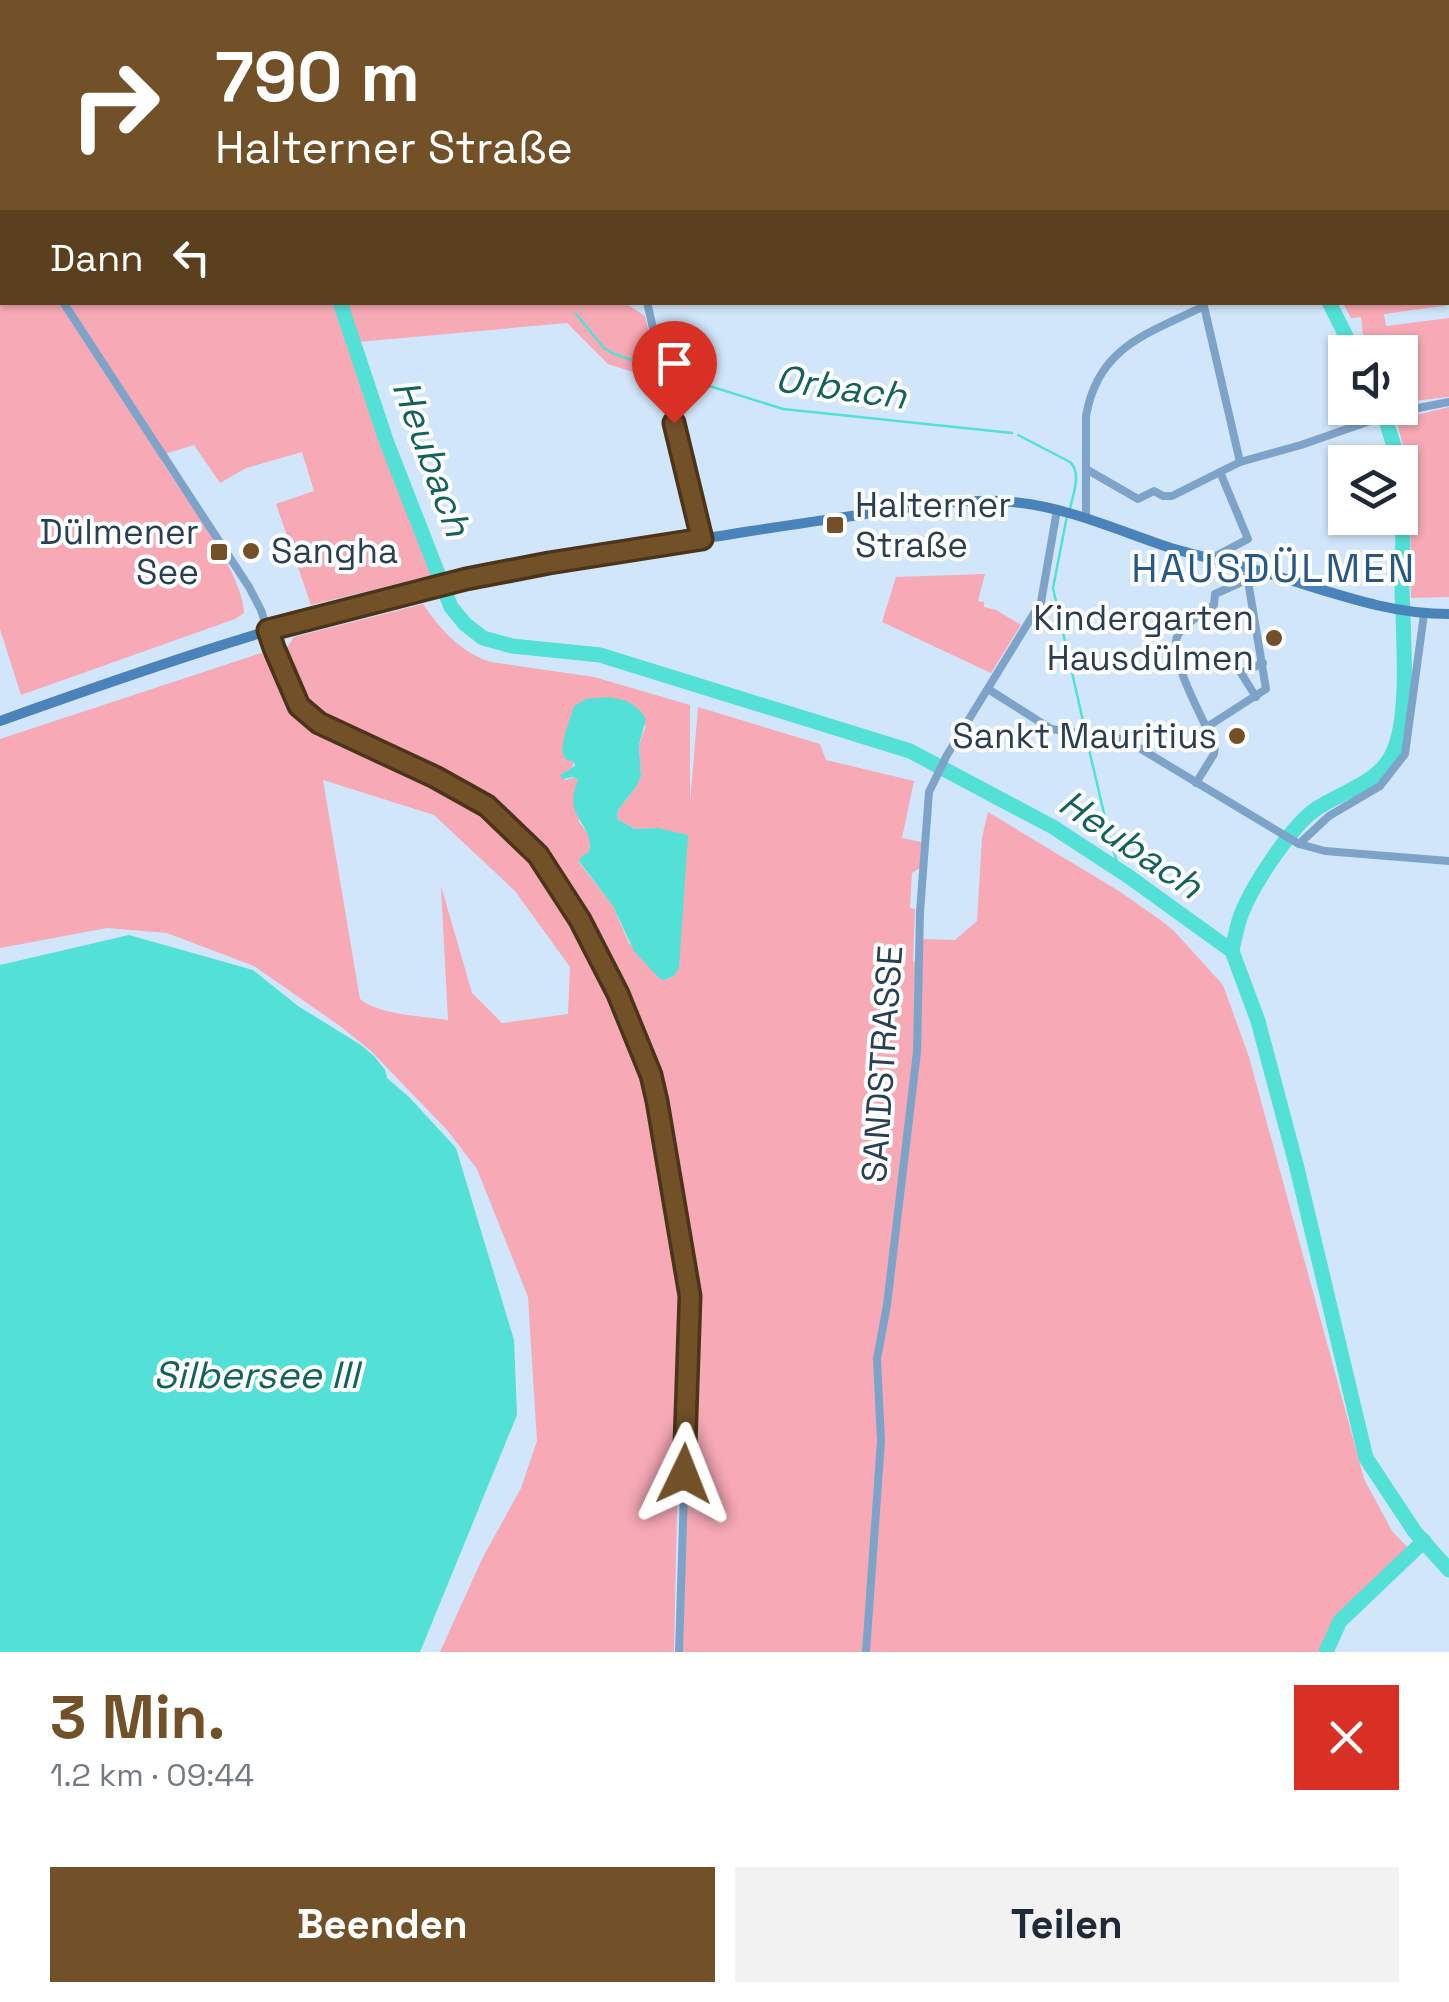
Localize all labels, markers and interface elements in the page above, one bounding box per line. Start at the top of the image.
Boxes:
text: 790 m [215,32,420,121]
icon: right [50,40,180,170]
text: Halterner Straße [215,119,573,176]
icon: left [164,230,219,285]
text: Dann [50,234,144,282]
pin [632,321,717,424]
map controls [1328,335,1418,535]
button: sound [1328,335,1418,425]
icon: arrive [647,336,702,391]
water label: Orbach [773,354,910,420]
water label: Heubach [382,373,483,543]
button: layers [1328,445,1418,535]
place label: Halterner Straße [855,483,1011,567]
place label: Dülmener See [40,510,199,594]
marker: Halterner Straße [824,514,846,536]
place label: Sangha [271,529,398,573]
marker: Sangha [240,540,262,562]
marker: Dülmener See [208,541,230,563]
district label: HAUSDÜLMEN [1131,543,1417,594]
place label: Kindergarten Hausdülmen [1033,596,1254,680]
marker: Kindergarten Hausdülmen [1263,627,1285,649]
place label: Sankt Mauritius [952,714,1217,758]
marker: Sankt Mauritius [1226,725,1248,747]
water label: Heubach [1050,779,1212,910]
street label: SANDSTRASSE [852,944,912,1184]
water label: Silbersee III [153,1351,362,1399]
position arrow [632,1422,736,1526]
text: 3 Min. [50,1679,225,1756]
button: close [1294,1685,1399,1790]
text: 1.2 km · 09:44 [50,1755,254,1795]
button: Beenden [50,1867,715,1982]
button: Teilen [735,1867,1399,1982]

